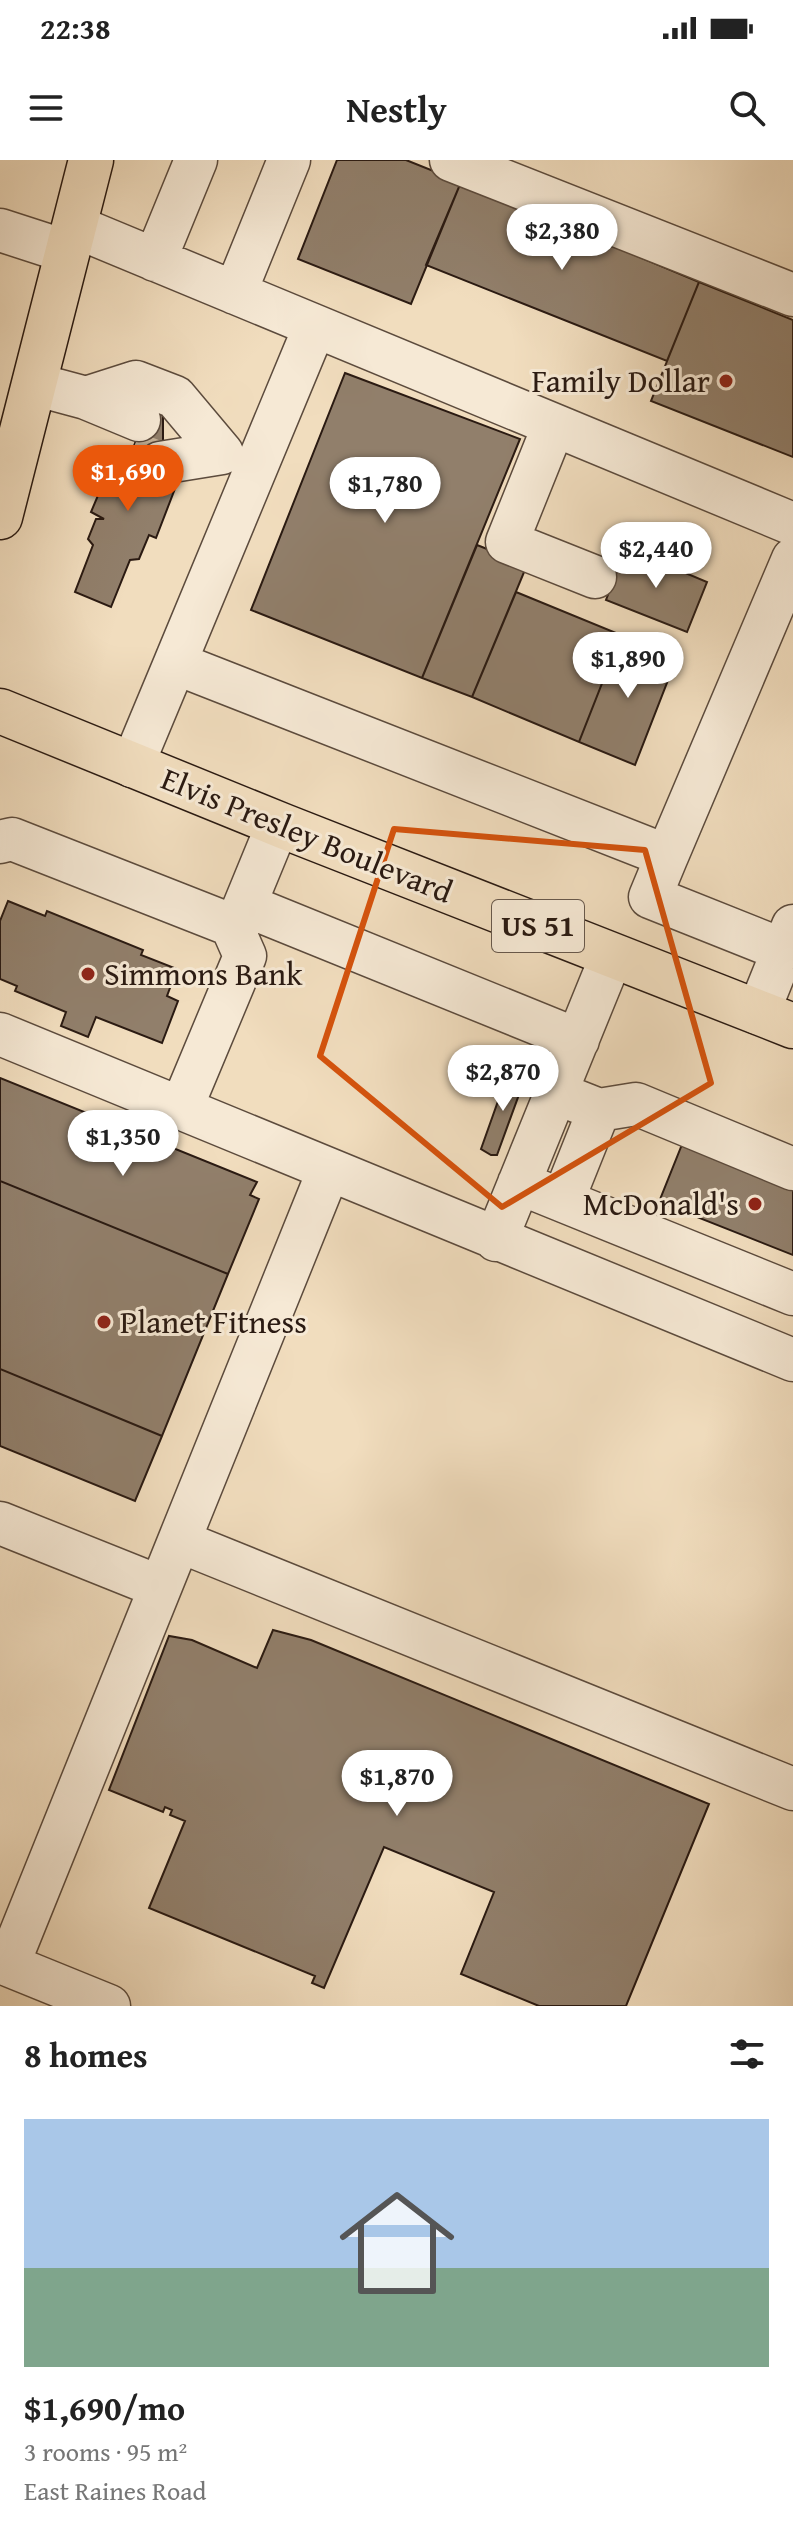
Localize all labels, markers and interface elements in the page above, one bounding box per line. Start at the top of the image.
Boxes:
text: 22:38 [40,6,111,50]
text: Nestly [346,82,447,135]
icon: menu [24,86,68,130]
icon: search [725,86,769,130]
pin: $2,380 [497,204,627,272]
text: $2,380 [525,210,599,249]
place label: Family Dollar [531,357,710,404]
marker: Family Dollar [717,372,735,390]
pin: $1,690 [63,445,193,513]
text: $1,690 [91,451,165,490]
pin: $1,780 [320,457,450,525]
text: $1,780 [348,463,422,502]
pin: $2,440 [591,522,721,590]
text: $2,440 [619,528,693,567]
pin: $1,890 [563,632,693,700]
text: $1,890 [591,638,665,677]
street label: Elvis Presley Boulevard [154,755,460,915]
road number: US 51 [492,900,584,952]
place label: Simmons Bank [104,950,303,997]
marker: Simmons Bank [79,965,97,983]
pin: $2,870 [438,1045,568,1113]
text: $2,870 [466,1051,540,1090]
pin: $1,350 [58,1110,188,1178]
text: $1,350 [86,1116,160,1155]
place label: McDonald's [583,1180,739,1227]
marker: McDonald's [746,1195,764,1213]
place label: Planet Fitness [120,1298,307,1345]
marker: Planet Fitness [95,1313,113,1331]
pin: $1,870 [332,1750,462,1818]
text: $1,870 [360,1756,434,1795]
text: 8 homes [24,2030,148,2079]
icon: filters [725,2032,769,2076]
icon: home [325,2171,469,2315]
text: $1,690/mo [24,2383,185,2432]
text: 3 rooms · 95 m² [24,2432,187,2471]
text: East Raines Road [24,2471,206,2510]

